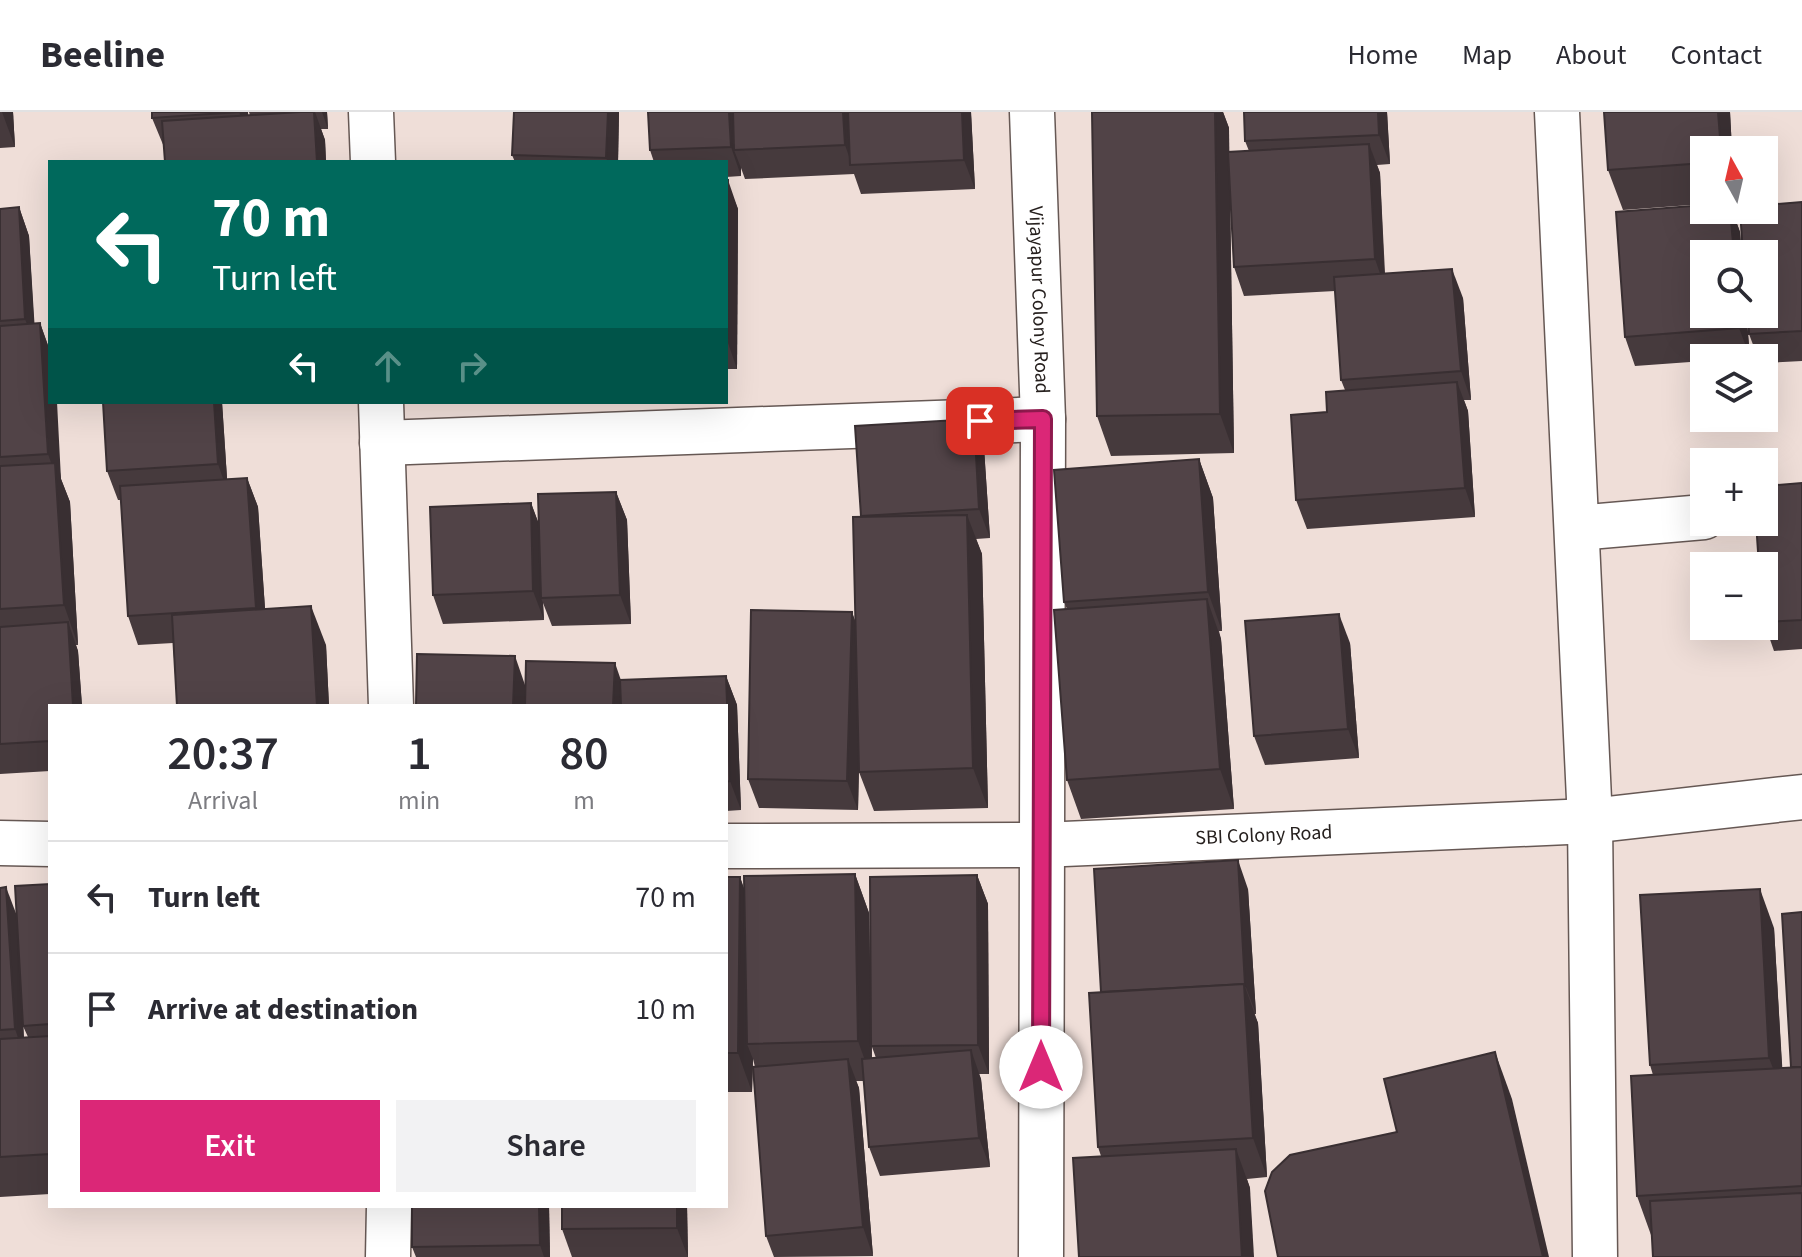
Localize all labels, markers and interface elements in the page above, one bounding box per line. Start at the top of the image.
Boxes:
text: Beeline [40,28,165,82]
text: Home [1347,35,1418,75]
text: Map [1462,35,1512,75]
text: About [1556,35,1627,75]
text: Contact [1671,35,1762,75]
north arrow [1690,136,1778,224]
map controls [1690,136,1778,640]
text: 70 m [212,179,330,258]
icon: left [80,192,184,296]
street label: Vijayapur Colony Road [1021,206,1056,394]
button: search [1690,240,1778,328]
text: Turn left [212,253,337,304]
icon: left [282,344,326,388]
icon: ahead [366,344,410,388]
icon: right [450,344,494,388]
button: layers [1690,344,1778,432]
pin [946,387,1014,455]
icon: arrive [958,399,1002,443]
button: + [1690,448,1778,536]
button: − [1690,552,1778,640]
text: 20:37 [167,720,279,788]
text: 1 [407,720,432,788]
text: 80 [560,720,609,788]
text: Arrival [188,782,258,819]
text: min [398,782,440,819]
text: m [573,782,595,819]
street label: SBI Colony Road [1195,818,1333,852]
icon: left [80,875,124,919]
text: Turn left [148,876,260,919]
text: 70 m [635,876,696,919]
icon: arrive [80,987,124,1031]
text: Arrive at destination [148,988,418,1031]
text: 10 m [635,988,696,1031]
position arrow [999,1025,1083,1109]
button: Exit [80,1100,380,1192]
button: Share [396,1100,696,1192]

